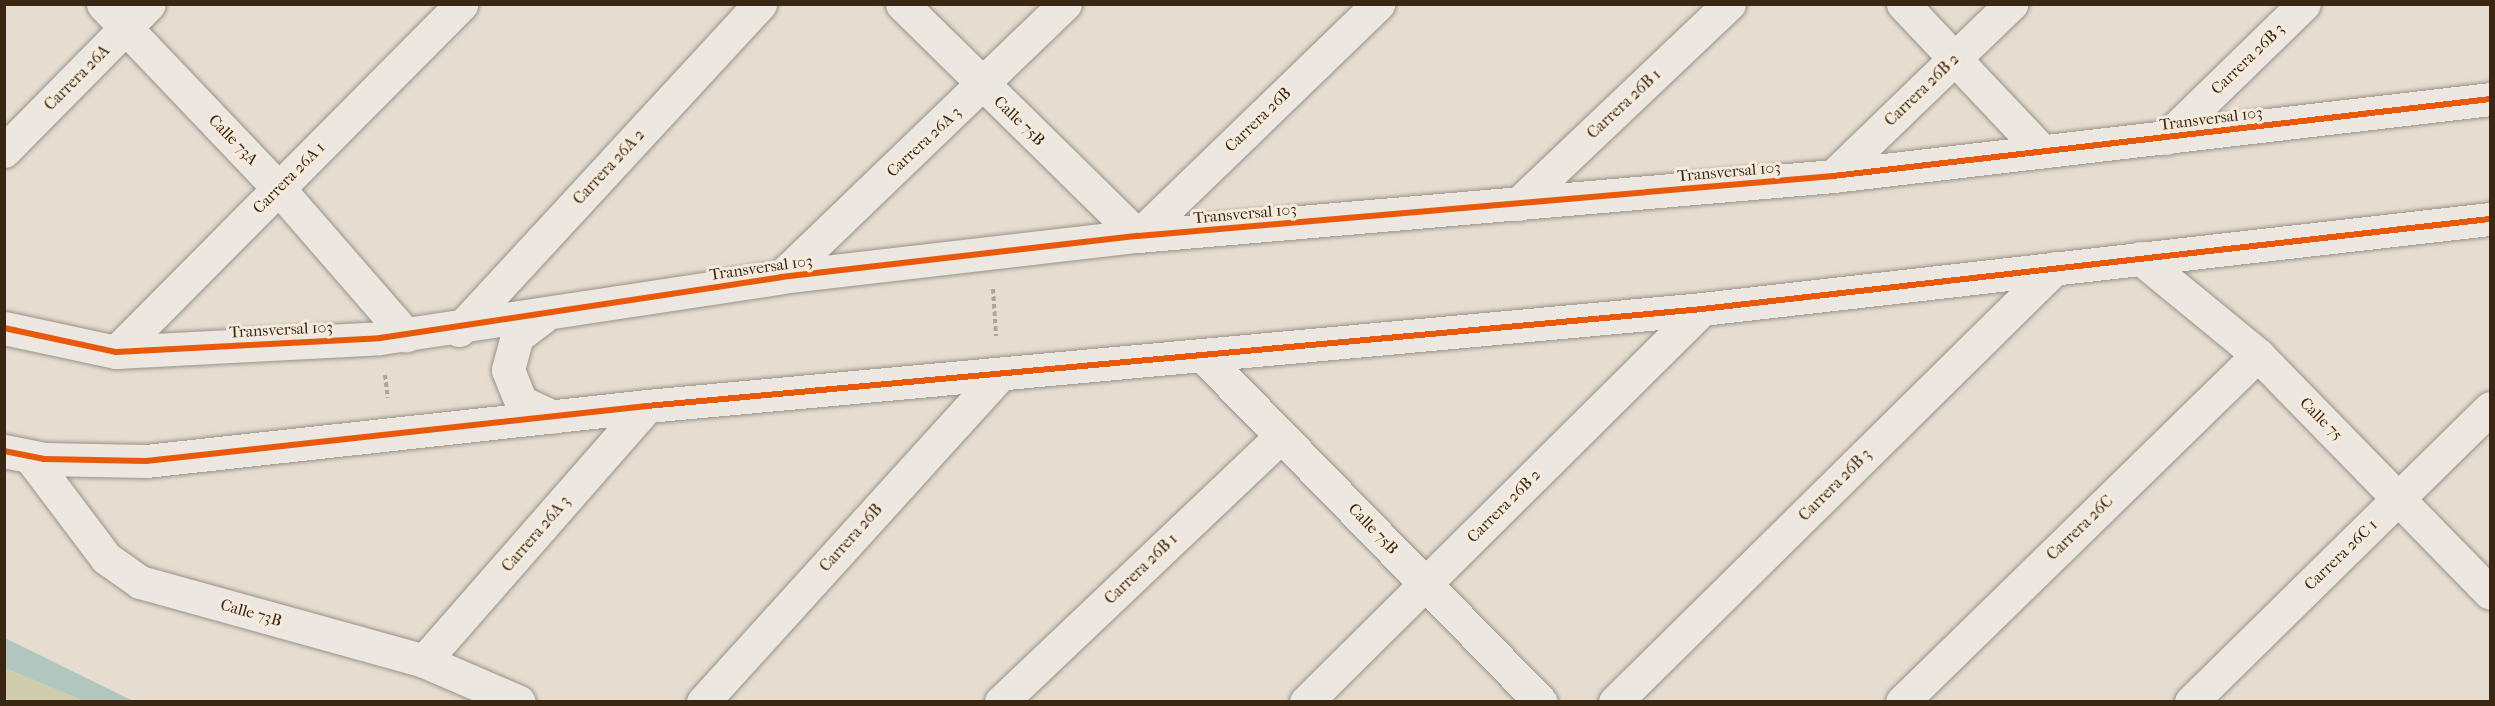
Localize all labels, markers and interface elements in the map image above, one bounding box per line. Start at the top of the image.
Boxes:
street label: Carrera 26B 3 [2207,19,2289,99]
street label: Carrera 26A [40,41,114,115]
street label: Carrera 26B 2 [1881,50,1963,130]
street label: Carrera 26B 1 [1583,65,1665,143]
street label: Carrera 26B [1221,84,1295,156]
street label: Calle 75B [990,92,1048,150]
street label: Carrera 26A 3 [883,103,965,181]
street label: Transversal 103 [2158,103,2264,135]
street label: Calle 73A [204,111,262,169]
street label: Carrera 26A 2 [569,125,649,209]
street label: Carrera 26A 1 [249,138,329,218]
street label: Transversal 103 [1677,158,1781,186]
street label: Transversal 103 [1193,200,1297,228]
street label: Transversal 103 [708,251,814,285]
street label: Transversal 103 [229,318,333,342]
street label: Calle 75 [2296,394,2346,444]
street label: Carrera 26B 3 [1795,445,1875,525]
street label: Carrera 26B 2 [1463,465,1545,547]
street label: Carrera 26A 3 [498,492,574,576]
street label: Carrera 26C [2043,492,2117,564]
street label: Carrera 26B [816,500,886,576]
street label: Calle 75B [1344,500,1402,558]
street label: Carrera 26C 1 [2301,515,2381,595]
street label: Carrera 26B 1 [1101,530,1181,608]
street label: Calle 73B [218,595,284,631]

